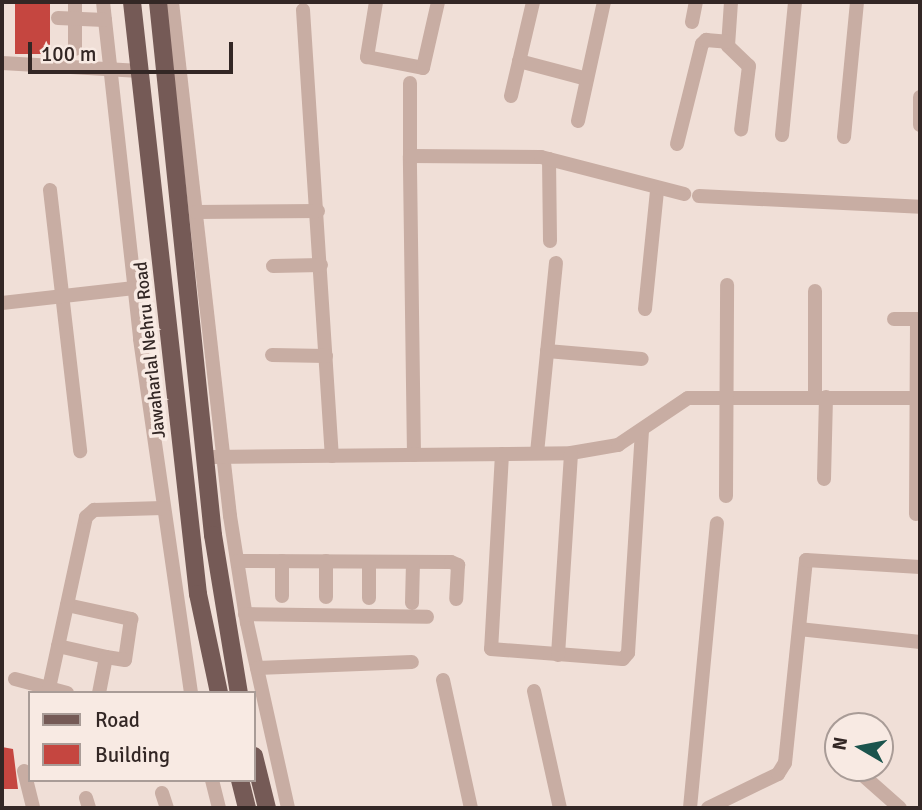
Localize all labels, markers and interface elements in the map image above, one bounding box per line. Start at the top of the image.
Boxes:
scale bar [32,28,236,72]
text: 100 m [41,41,96,67]
street label: Jawaharlal Nehru Road [130,261,170,439]
legend [28,691,256,782]
text: Road [95,707,140,733]
north arrow [824,712,894,782]
text: N [827,735,853,752]
text: Building [95,742,170,768]

